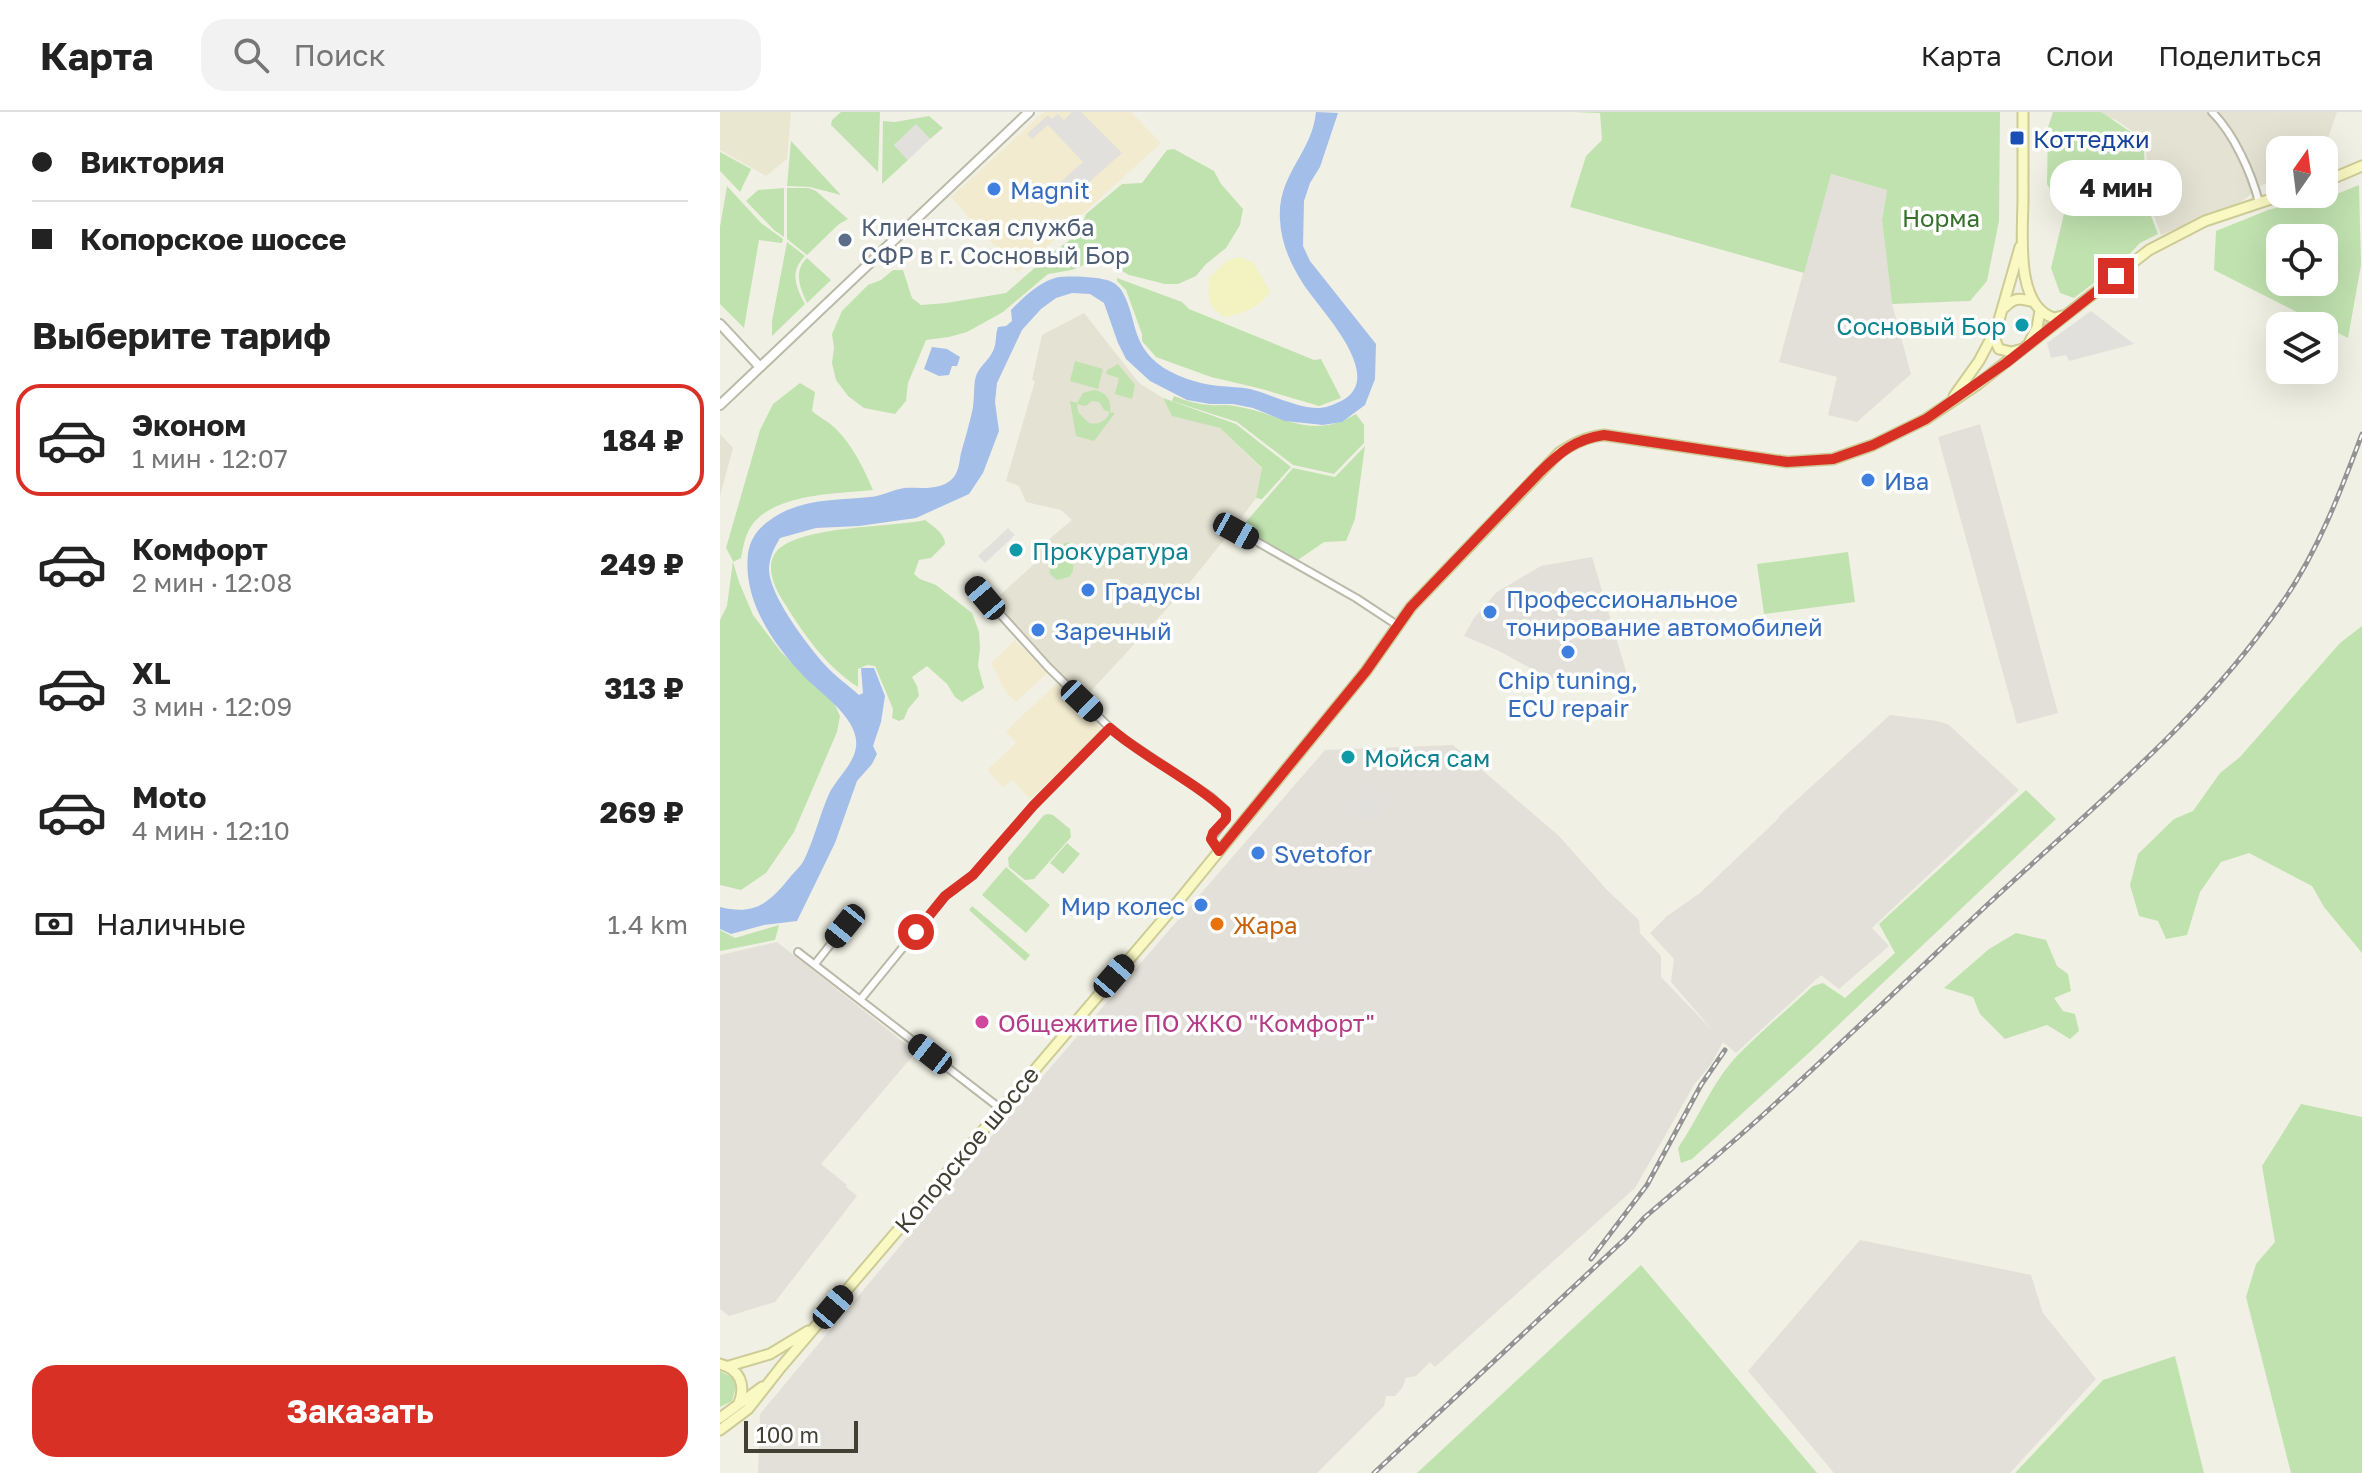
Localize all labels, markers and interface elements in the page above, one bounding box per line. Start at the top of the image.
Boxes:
search box [201,19,761,91]
text: Карта [40,33,153,78]
icon: search [229,33,273,77]
text: Поиск [293,37,386,73]
text: Карта [1921,39,2002,72]
text: Слои [2046,39,2114,72]
text: Поделиться [2158,39,2322,72]
place label: Коттеджи [2033,124,2150,153]
marker: Коттеджи [2008,129,2026,147]
north arrow [2266,136,2338,208]
map controls [2266,136,2338,384]
text: Виктория [80,144,224,180]
callout: 4 мин [2050,160,2182,216]
text: 4 мин [2079,172,2153,203]
place label: Magnit [1010,175,1090,204]
marker: Magnit [985,180,1003,198]
park label: Норма [1902,203,1980,232]
place label: Клиентская служба СФР в г. Сосновый Бор [861,212,1130,269]
text: Копорское шоссе [80,221,347,257]
button: locate [2266,224,2338,296]
marker: Клиентская служба СФР в г. Сосновый Бор [836,231,854,249]
route end [2098,258,2134,294]
place label: Сосновый Бор [1836,311,2006,340]
button: layers [2266,312,2338,384]
text: Выберите тариф [32,314,331,357]
marker: Сосновый Бор [2013,316,2031,334]
icon: car [36,404,108,476]
text: Эконом [132,407,246,443]
text: 184 ₽ [603,422,684,458]
text: 1 мин · 12:07 [132,443,288,474]
place label: Ива [1884,466,1929,495]
marker: Ива [1859,471,1877,489]
car [1209,509,1263,553]
icon: car [36,528,108,600]
text: Комфорт [132,531,268,567]
place label: Прокуратура [1032,536,1189,565]
marker: Прокуратура [1007,541,1025,559]
text: 249 ₽ [600,546,684,582]
text: 2 мин · 12:08 [132,567,292,598]
car [960,572,1010,624]
place label: Градусы [1104,576,1201,605]
marker: Градусы [1079,581,1097,599]
place label: Профессиональное тонирование автомобилей [1506,584,1823,641]
marker: Профессиональное тонирование автомобилей [1481,603,1499,621]
place label: Заречный [1054,616,1172,645]
marker: Заречный [1029,621,1047,639]
marker: Chip tuning, ECU repair [1559,643,1577,661]
icon: car [36,652,108,724]
text: XL [132,655,171,691]
place label: Chip tuning, ECU repair [1498,665,1638,722]
text: 313 ₽ [604,670,684,706]
car [1056,676,1108,726]
text: 3 мин · 12:09 [132,691,292,722]
place label: Мойся сам [1364,743,1490,772]
marker: Мойся сам [1339,748,1357,766]
icon: car [36,776,108,848]
text: Moto [132,779,207,815]
text: 269 ₽ [600,794,684,830]
text: 4 мин · 12:10 [132,815,290,846]
place label: Svetofor [1274,839,1372,868]
marker: Svetofor [1249,844,1267,862]
place label: Мир колес [1060,891,1185,920]
marker: Мир колес [1192,896,1210,914]
car [821,900,869,952]
icon: cash [32,902,76,946]
text: Наличные [96,906,246,942]
text: 1.4 km [608,909,688,940]
place label: Жара [1233,910,1298,939]
route start [898,914,934,950]
marker: Жара [1208,915,1226,933]
car [1089,950,1139,1002]
place label: Общежитие ПО ЖКО "Комфорт" [998,1008,1375,1037]
marker: Общежитие ПО ЖКО "Комфорт" [973,1013,991,1031]
car [904,1030,956,1078]
street label: Копорское шоссе [888,1060,1044,1238]
car [808,1281,858,1333]
button: Заказать [32,1365,688,1457]
scale bar [744,1417,858,1453]
text: 100 m [756,1421,819,1448]

